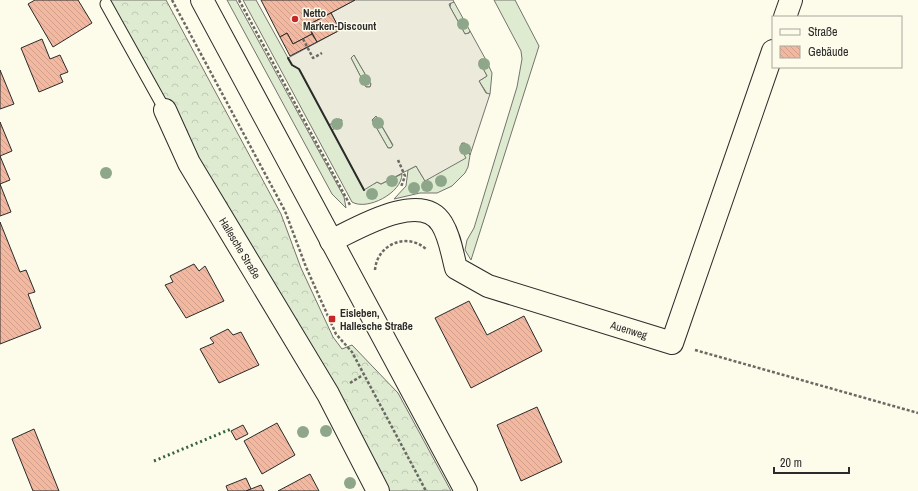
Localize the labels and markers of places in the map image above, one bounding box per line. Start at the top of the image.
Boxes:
place label: Netto Marken-Discount [303,6,376,33]
marker: Netto Marken-Discount [290,14,300,24]
place label: Eisleben, Hallesche Straße [340,306,413,333]
marker: Eisleben, Hallesche Straße [327,314,337,324]

